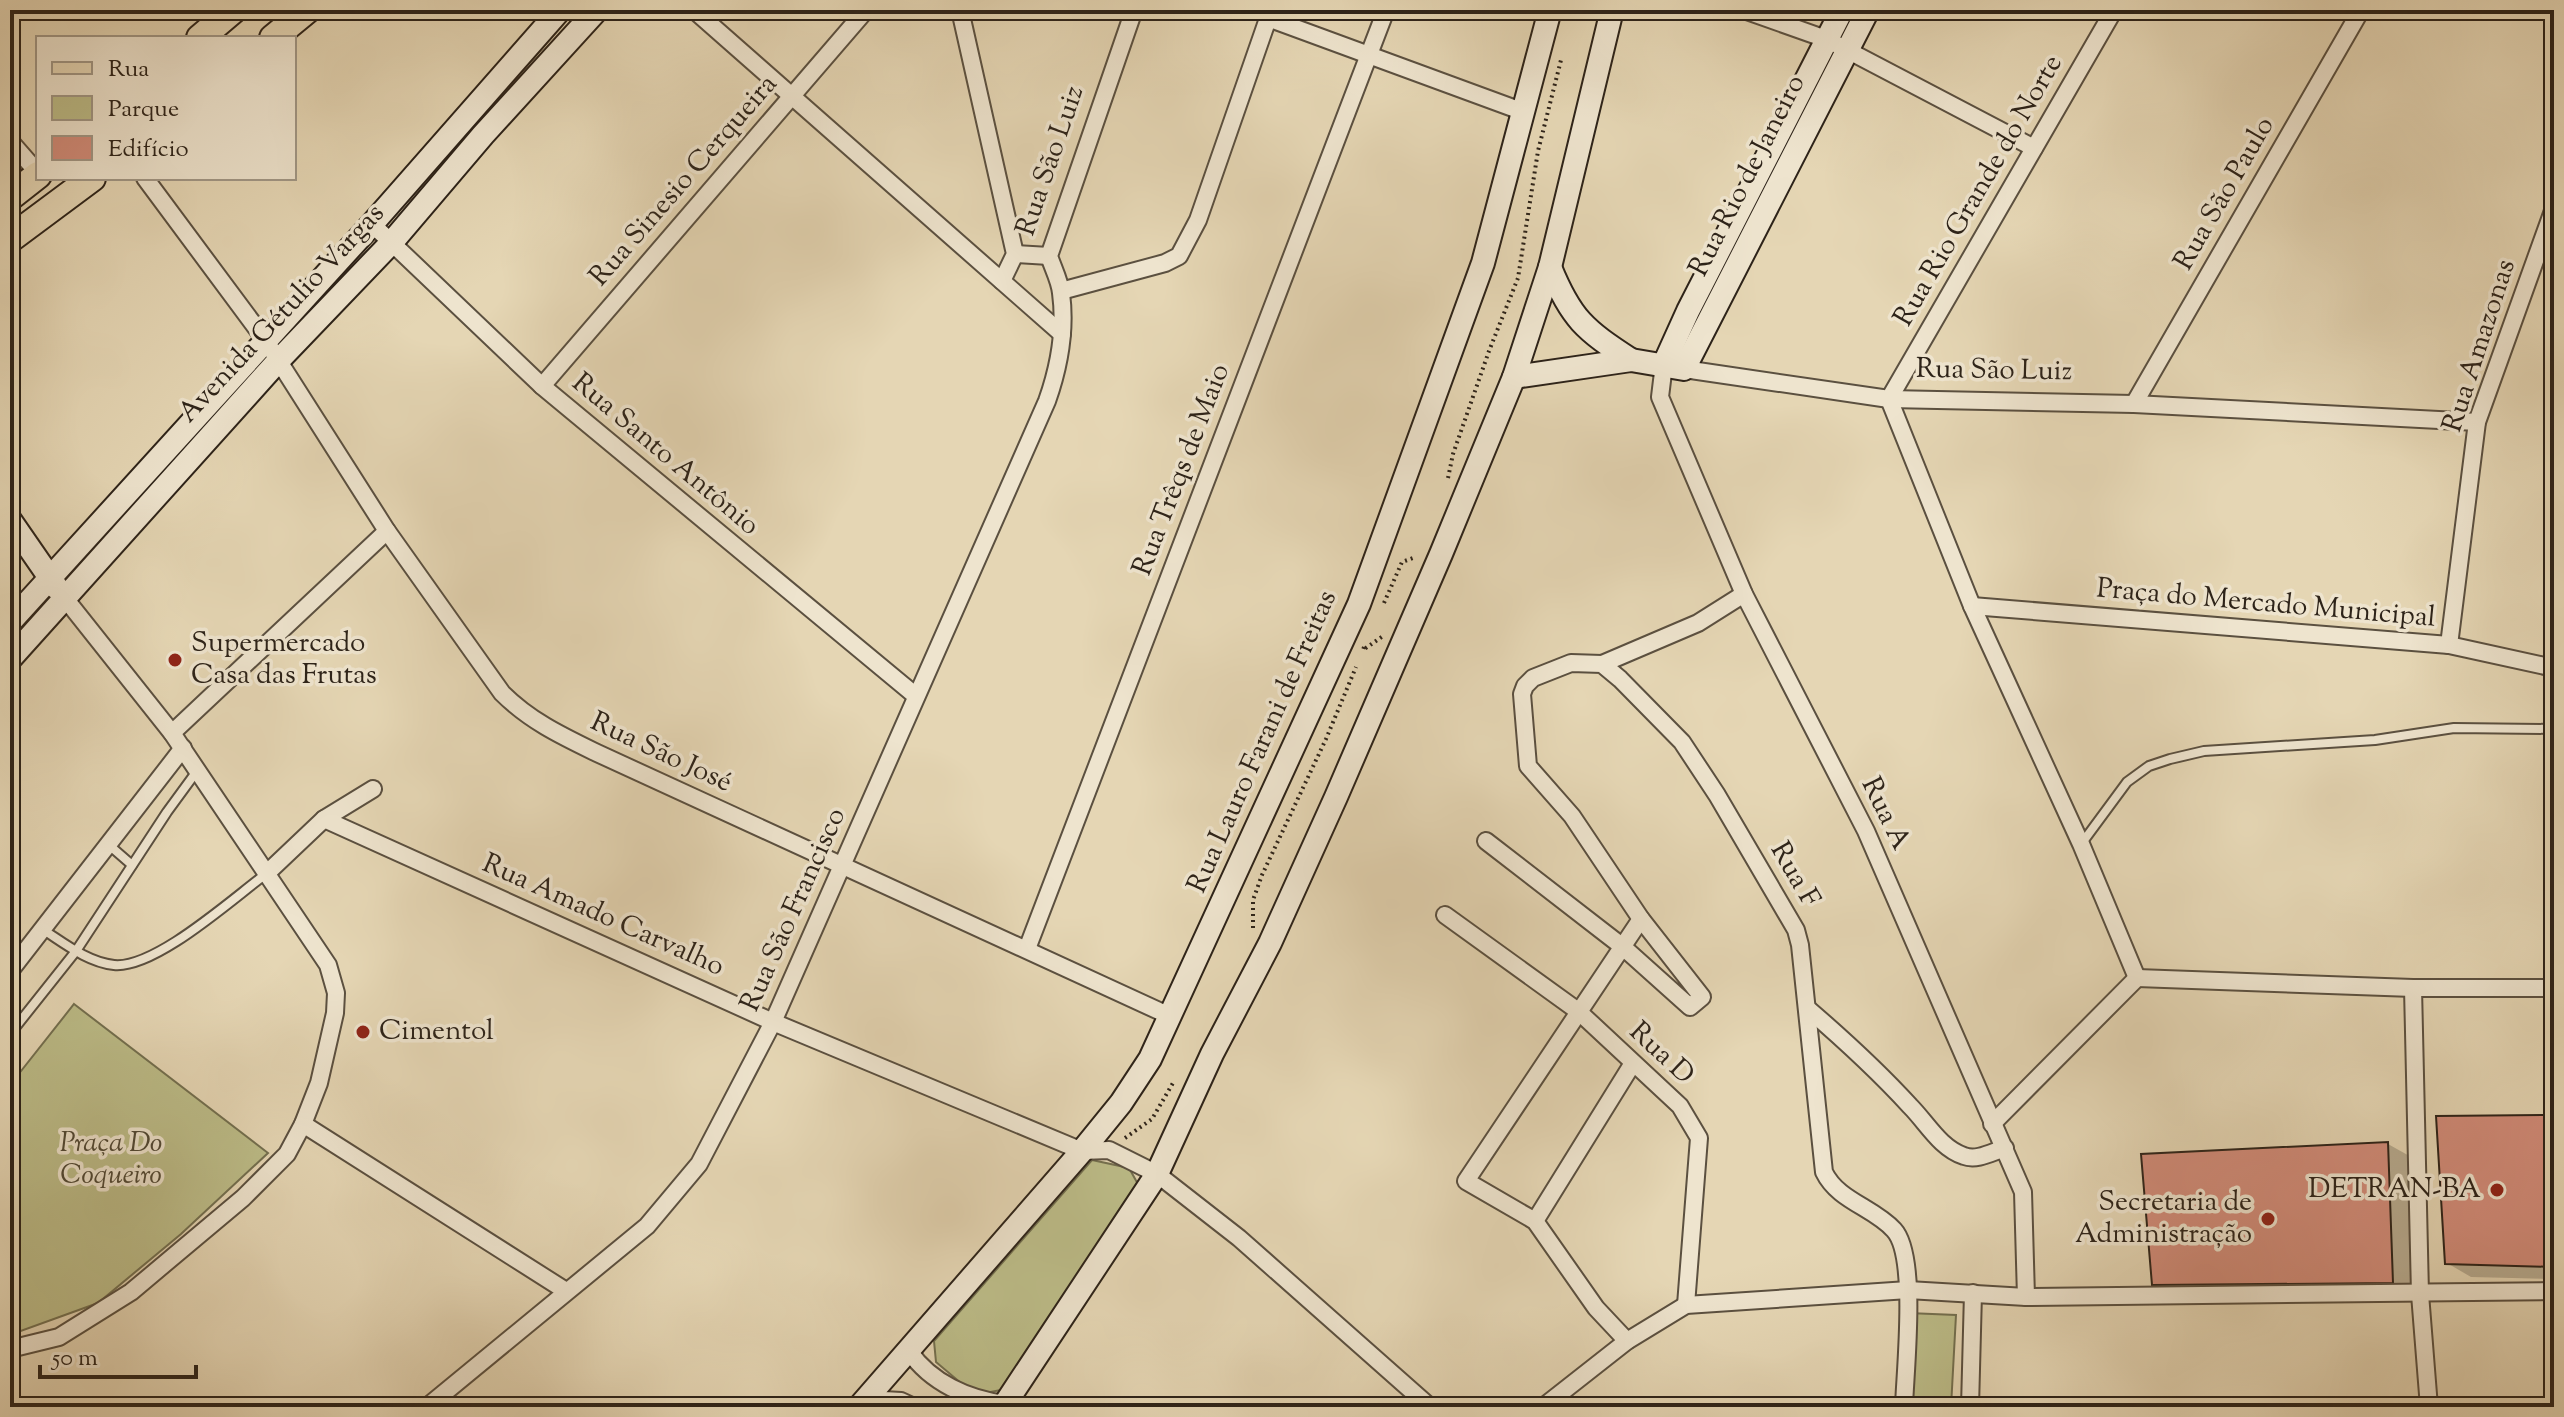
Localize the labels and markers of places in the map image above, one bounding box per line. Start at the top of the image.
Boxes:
place label: Supermercado Casa das Frutas [191,624,377,696]
marker: Supermercado Casa das Frutas [166,651,184,669]
place label: Cimentol [379,1012,494,1052]
marker: Cimentol [354,1023,372,1041]
place label: DETRAN-BA [2308,1170,2481,1210]
marker: DETRAN-BA [2488,1181,2506,1199]
place label: Secretaria de Administração [2075,1183,2252,1255]
marker: Secretaria de Administração [2259,1210,2277,1228]

